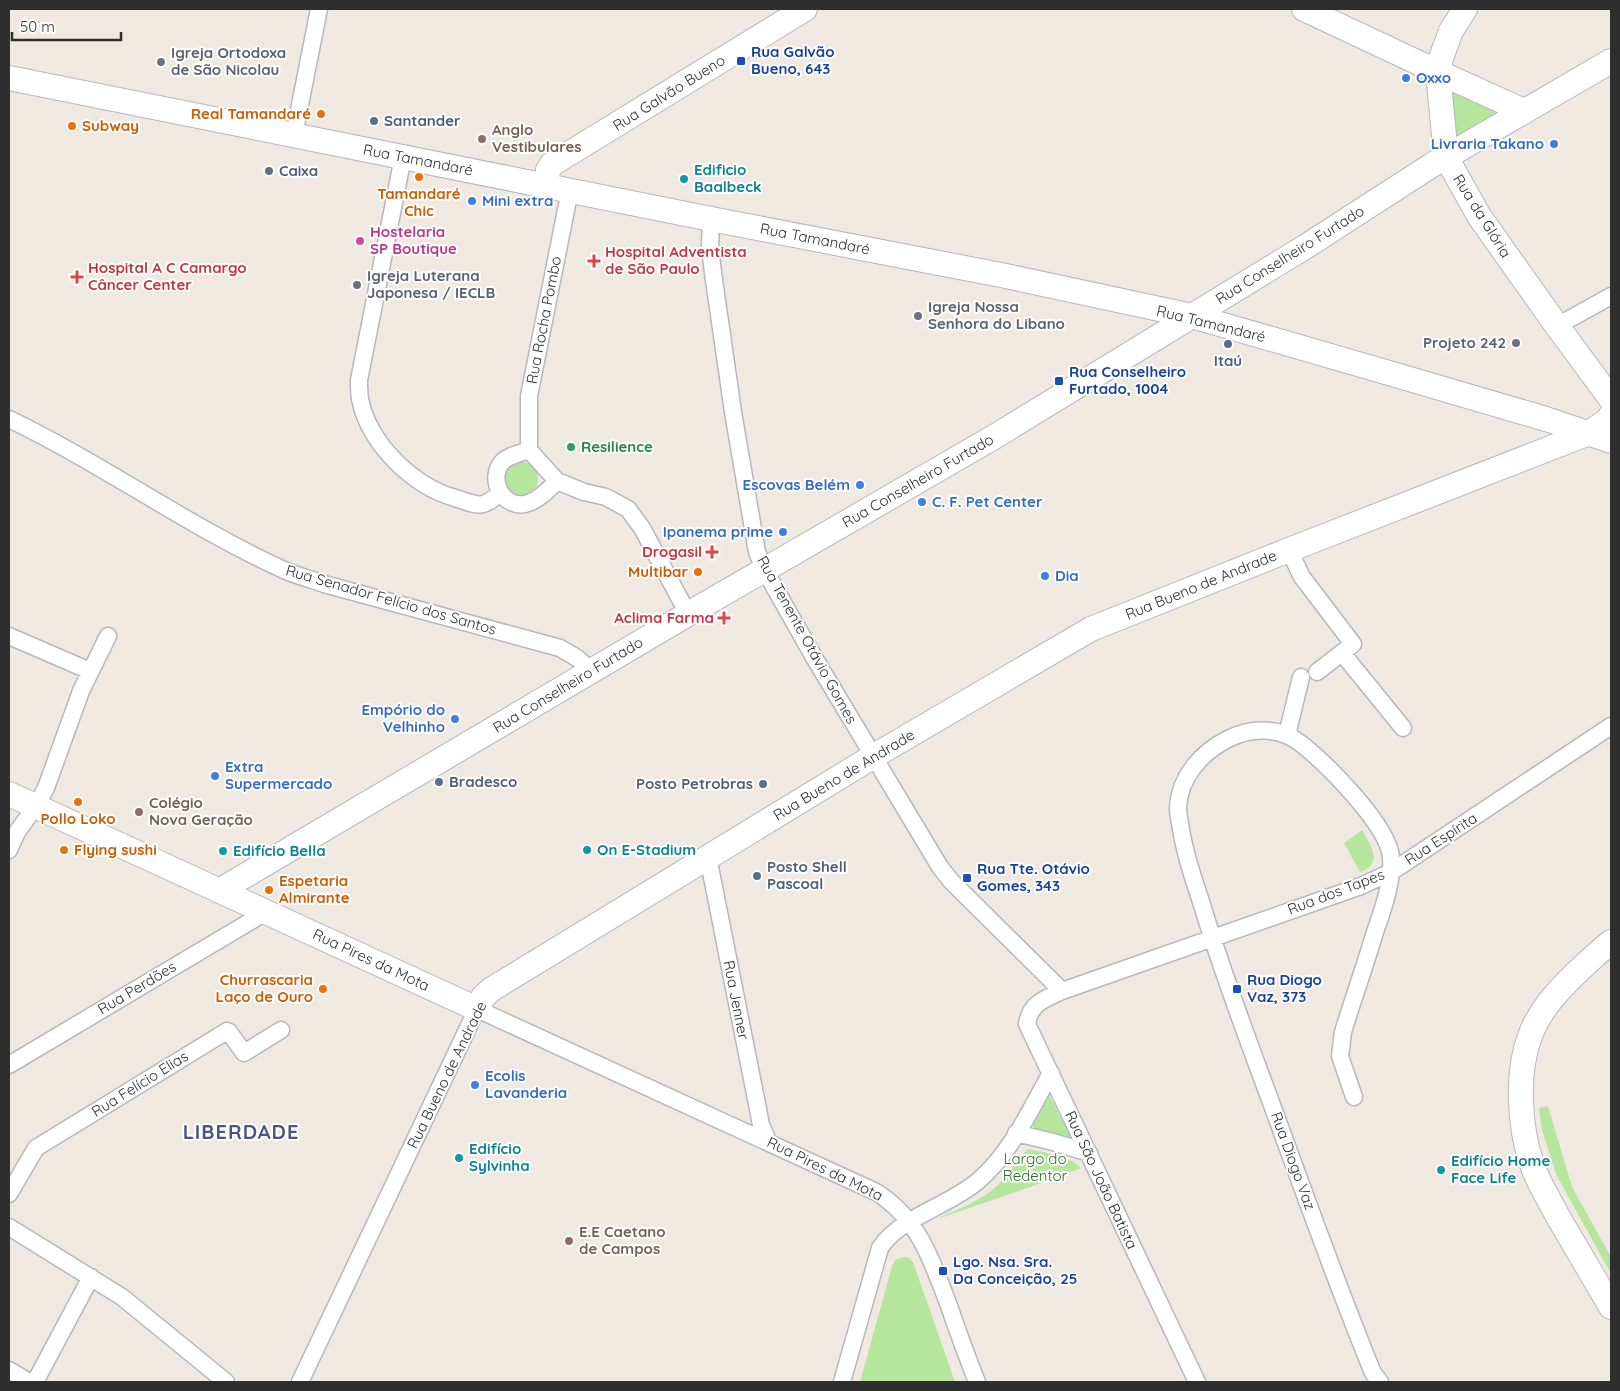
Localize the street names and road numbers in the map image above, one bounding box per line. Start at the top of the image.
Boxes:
street label: Rua Galvão Bueno [609,50,729,135]
street label: Rua Tamandaré [361,140,475,180]
street label: Rua da Glória [1449,170,1516,261]
street label: Rua Conselheiro Furtado [1212,201,1368,308]
street label: Rua Tamandaré [758,219,872,259]
street label: Rua Rocha Pombo [522,254,565,385]
street label: Rua Tamandaré [1155,301,1268,346]
street label: Rua Conselheiro Furtado [839,429,997,532]
street label: Rua Bueno de Andrade [1122,545,1279,624]
street label: Rua Tenente Otávio Gomes [753,552,862,727]
street label: Rua Senador Felício dos Santos [284,560,499,639]
street label: Rua Conselheiro Furtado [489,632,646,737]
street label: Rua Bueno de Andrade [770,725,918,824]
street label: Rua Espírita [1401,808,1481,869]
street label: Rua dos Tapes [1285,864,1387,919]
street label: Rua Pires da Mota [310,924,433,995]
street label: Rua Perdões [94,957,179,1018]
street label: Rua Jenner [720,959,754,1041]
street label: Rua Bueno de Andrade [403,998,491,1152]
street label: Rua Felício Elias [88,1046,192,1121]
street label: Rua São João Batista [1061,1108,1142,1252]
street label: Rua Diogo Vaz [1267,1109,1320,1212]
street label: Rua Pires da Mota [764,1132,886,1205]

